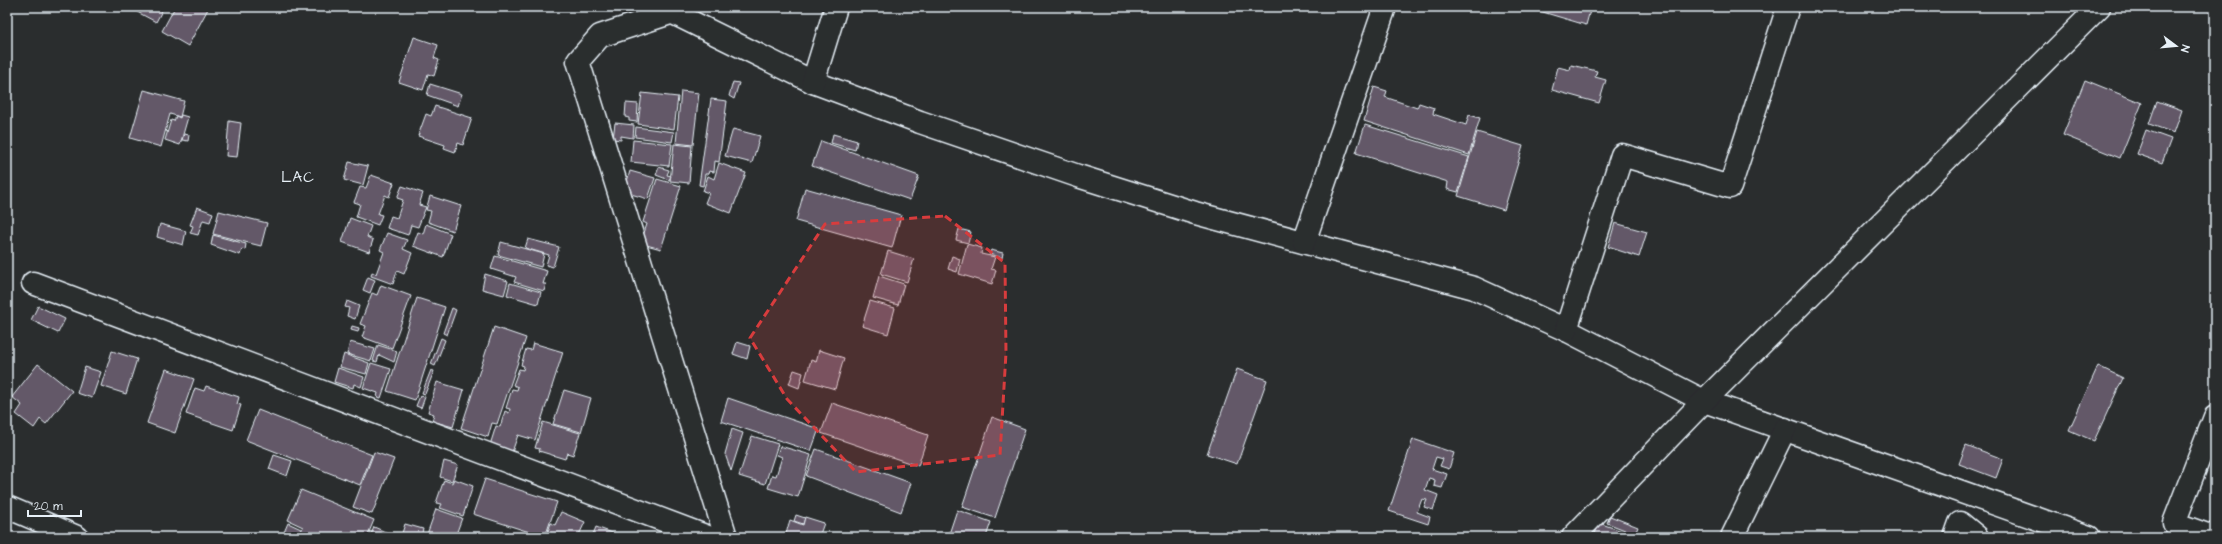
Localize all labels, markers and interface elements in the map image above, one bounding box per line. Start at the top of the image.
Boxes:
north arrow [2156,26,2196,66]
text: N [2177,43,2193,54]
district label: LAC [281,167,315,188]
scale bar [28,492,81,518]
text: 20 m [34,498,63,515]

